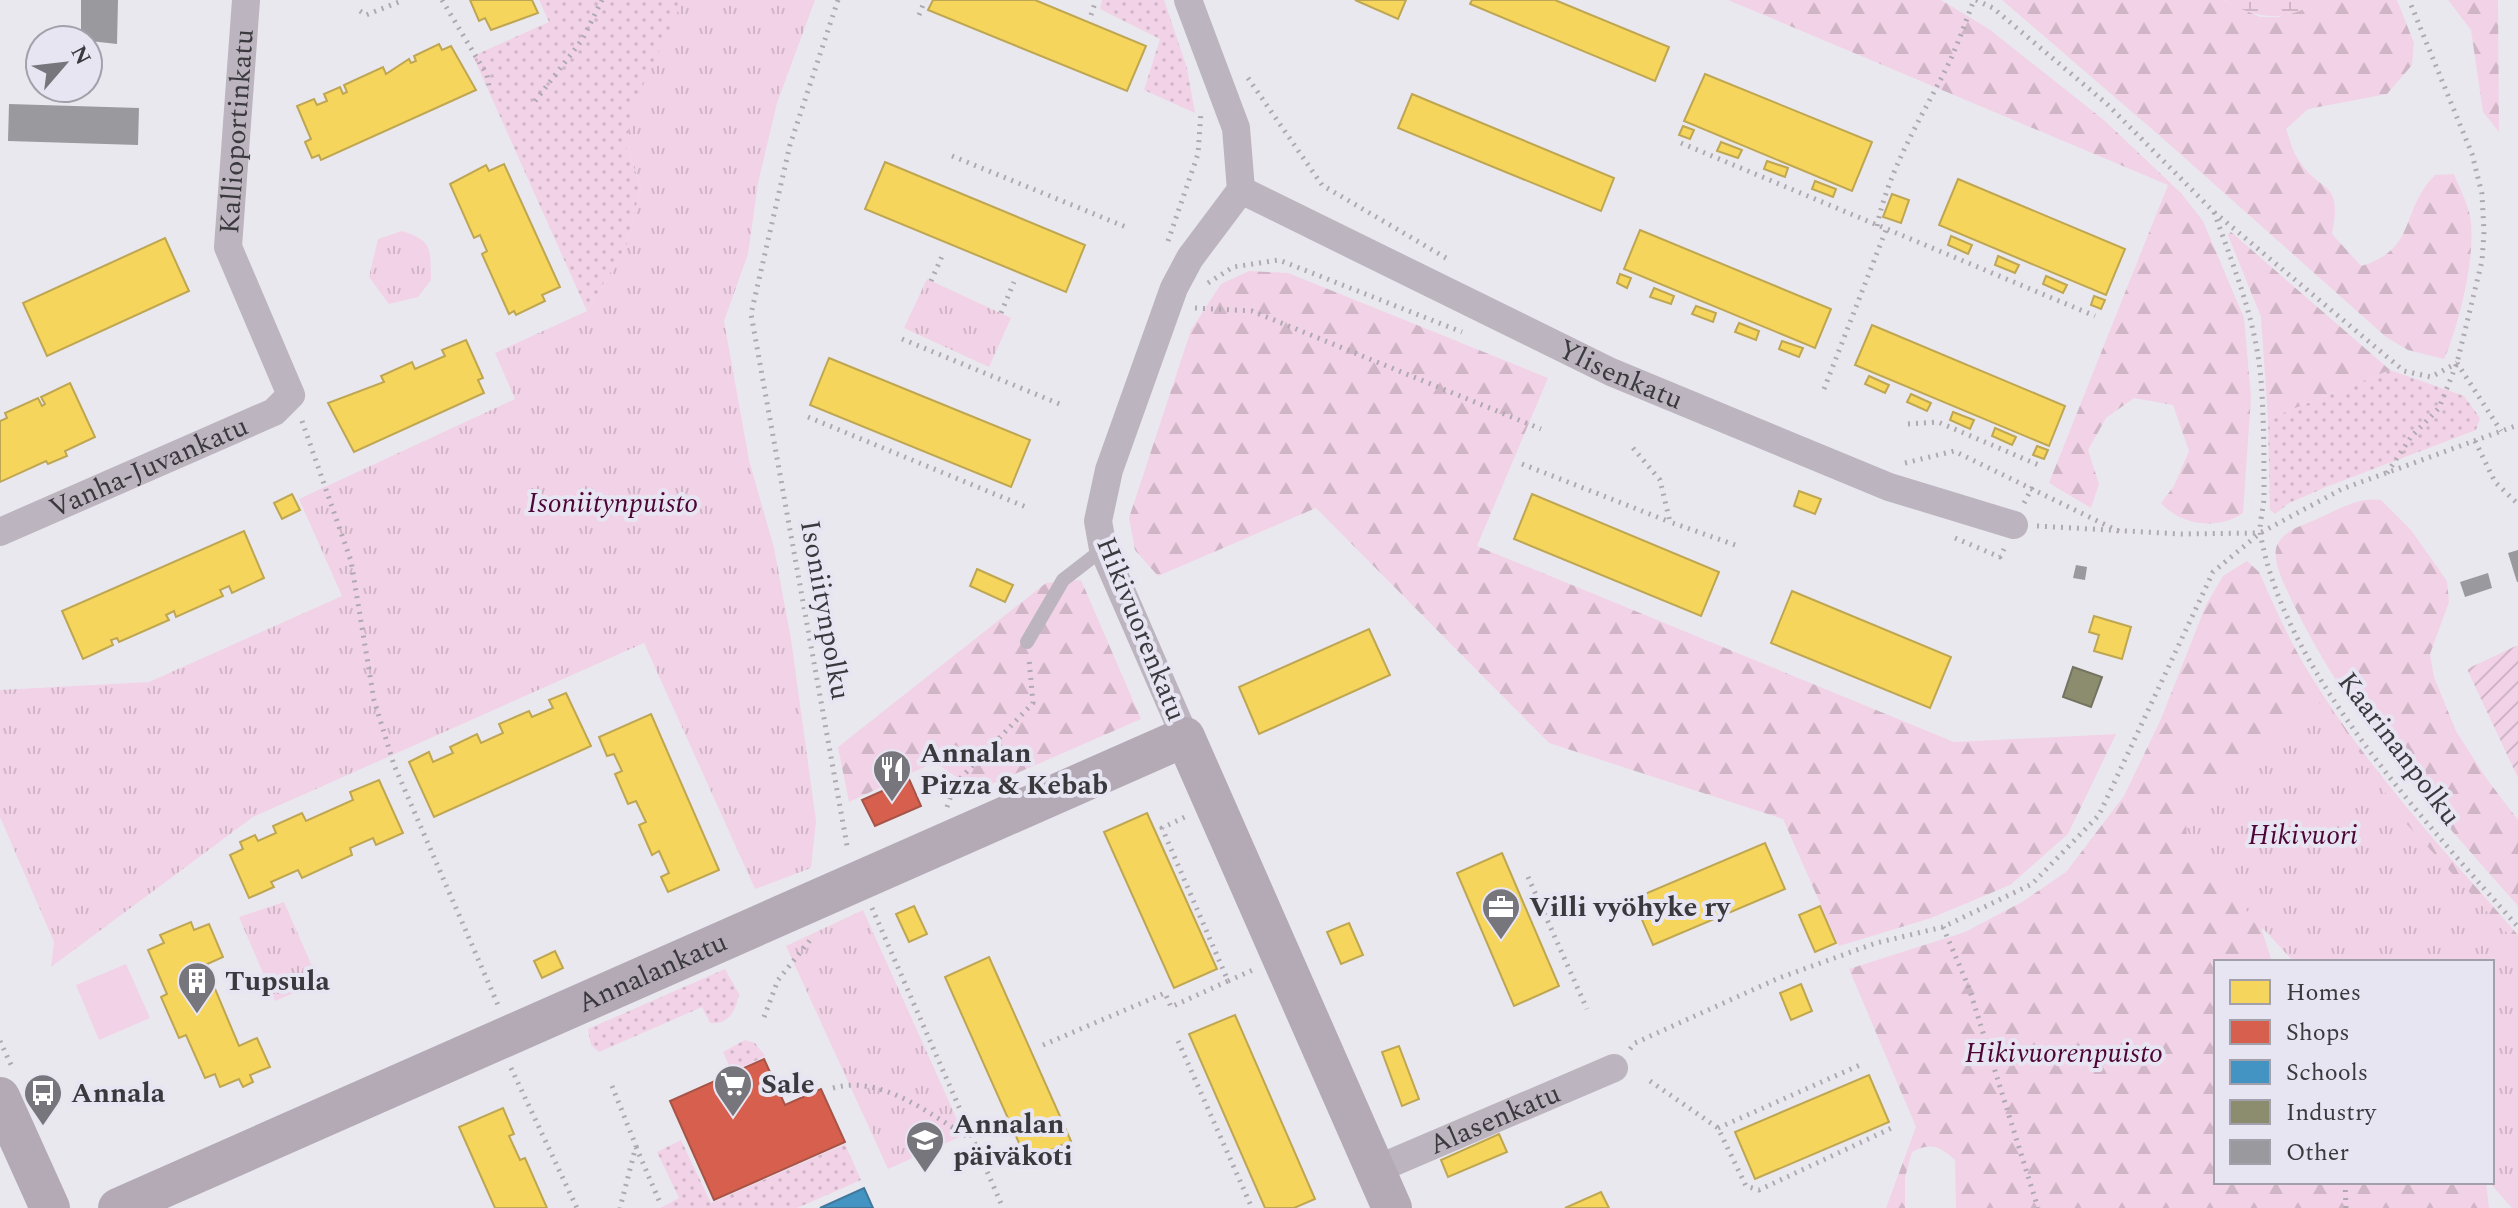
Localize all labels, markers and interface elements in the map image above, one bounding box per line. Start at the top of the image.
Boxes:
north arrow [24,24,104,104]
street label: Kallioportinkatu [208,27,265,235]
text: N [62,40,99,71]
street label: Ylisenkatu [1550,328,1690,421]
street label: Vanha-Juvankatu [42,404,255,530]
park label: Isoniitynpuisto [528,482,698,525]
street label: Isoniitynpolku [788,517,862,703]
street label: Hikivuorenkatu [1085,531,1197,727]
street label: Kaarinanpolku [2327,663,2471,835]
place label: Annalan Pizza & Kebab [920,732,1108,807]
restaurant icon: Annalan Pizza & Kebab [871,748,913,803]
park label: Hikivuori [2248,814,2358,857]
office icon: Villi vyöhyke ry [1480,886,1522,941]
place label: Villi vyöhyke ry [1529,886,1732,929]
street label: Annalankatu [570,920,734,1024]
building icon: Tupsula [176,960,218,1015]
place label: Tupsula [225,960,330,1003]
legend [2214,960,2494,1184]
text: Homes [2286,975,2361,1011]
text: Shops [2286,1015,2350,1051]
park label: Hikivuorenpuisto [1965,1032,2163,1075]
text: Schools [2286,1055,2368,1091]
supermarket icon: Sale [712,1063,754,1118]
place label: Sale [761,1063,815,1106]
bus stop icon: Annala [22,1072,64,1127]
place label: Annala [71,1072,166,1115]
street label: Alasenkatu [1422,1072,1567,1166]
text: Industry [2286,1095,2378,1131]
place label: Annalan päiväkoti [953,1103,1073,1178]
school or university icon: Annalan päiväkoti [904,1119,946,1174]
text: Other [2286,1135,2349,1171]

